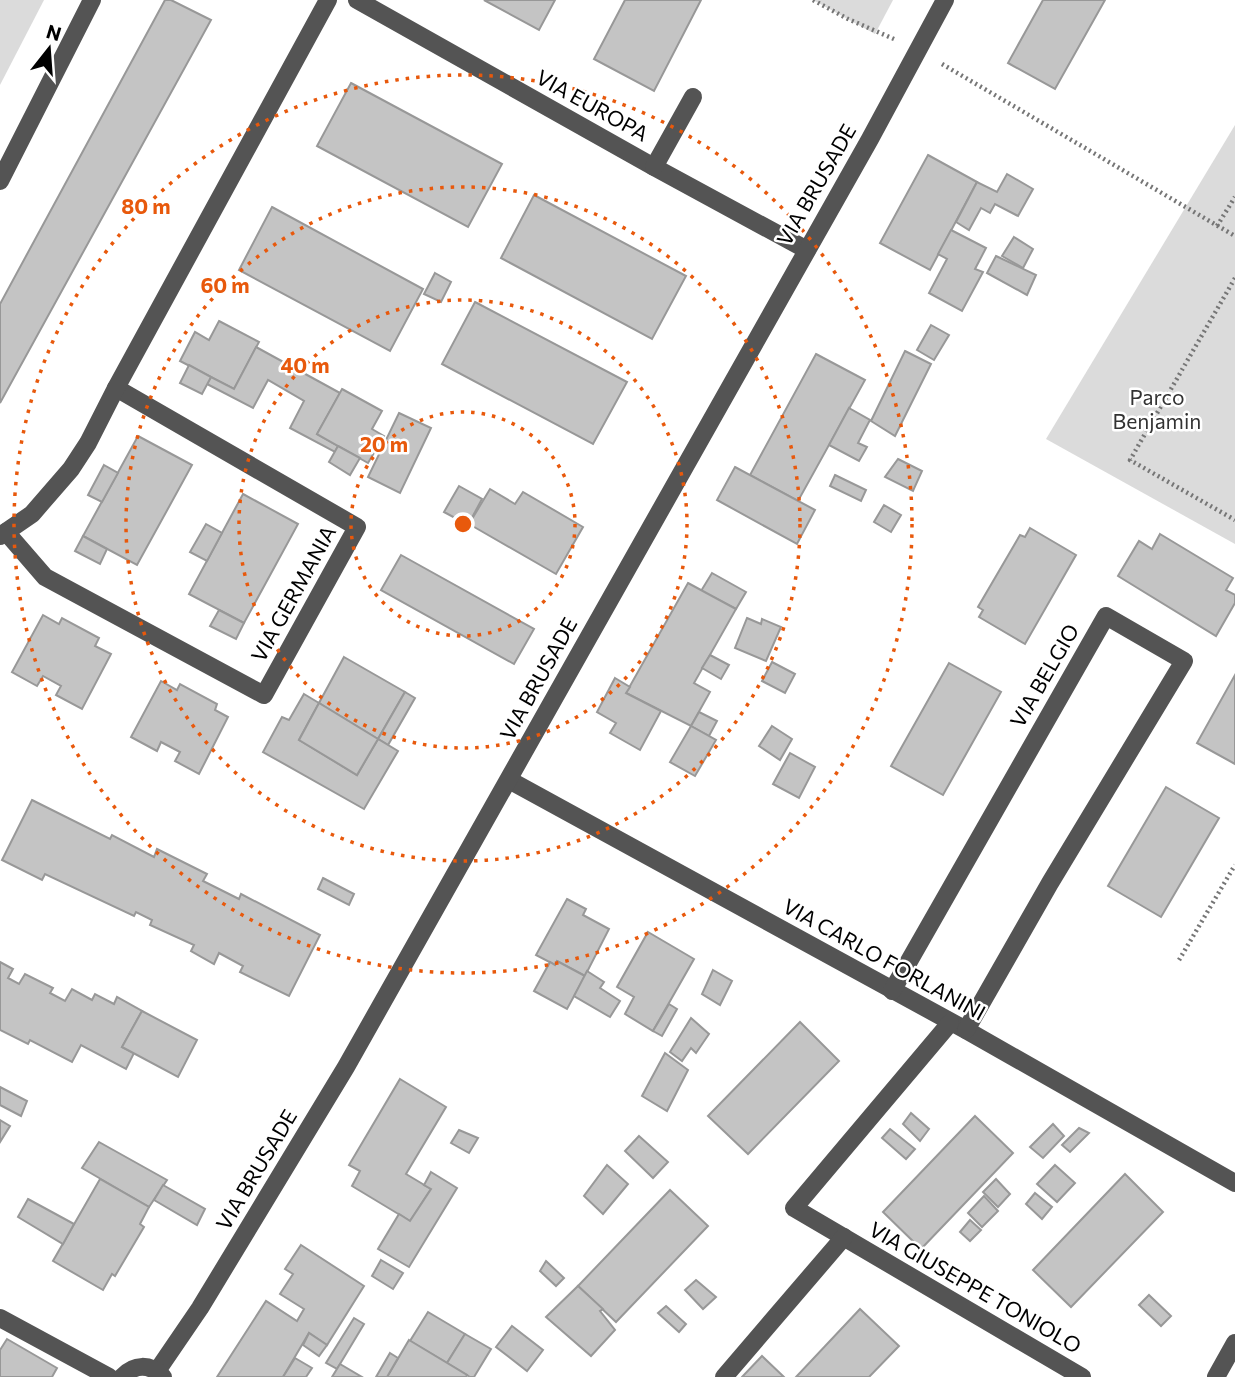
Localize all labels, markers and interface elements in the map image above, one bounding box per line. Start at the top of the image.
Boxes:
north arrow [14,14,84,84]
text: N [44,19,64,45]
street label: VIA EUROPA [532,64,653,146]
street label: VIA BRUSADE [771,119,861,249]
text: 80 m [121,193,171,218]
text: 60 m [200,272,250,297]
text: 40 m [280,352,330,377]
park label: Parco Benjamin [1113,384,1201,433]
text: 20 m [360,431,408,456]
centre of rings [451,512,475,536]
street label: VIA GERMANIA [245,521,340,666]
street label: VIA BRUSADE [494,613,582,744]
street label: VIA BELGIO [1004,619,1083,731]
street label: VIA CARLO FORLANINI [779,893,990,1025]
street label: VIA BRUSADE [210,1104,301,1234]
street label: VIA GIUSEPPE TONIOLO [865,1216,1086,1358]

